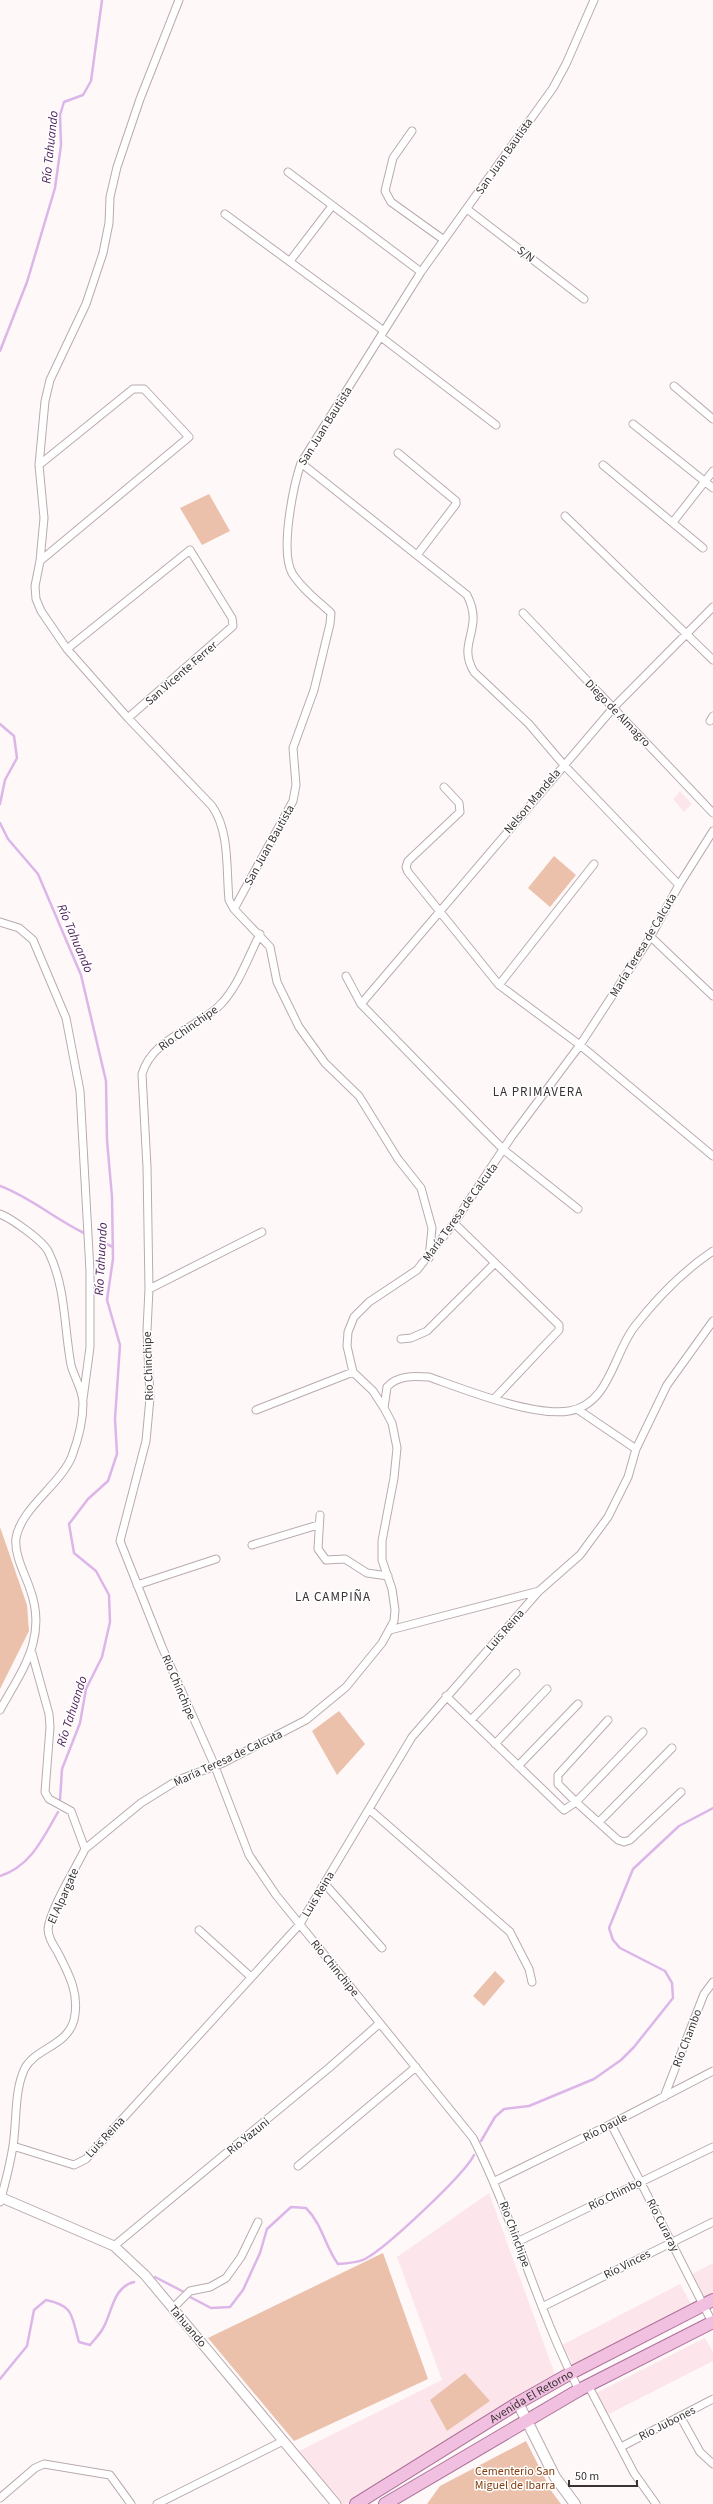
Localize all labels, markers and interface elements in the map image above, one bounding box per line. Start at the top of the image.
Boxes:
water label: Río Tahuando [37,109,63,184]
street label: San Juan Bautista [472,115,537,198]
street label: S/N [513,242,538,267]
street label: San Juan Bautista [294,384,356,469]
street label: San Vicente Ferrer [142,637,222,710]
street label: Diego de Almagro [581,676,654,751]
street label: Nelson Mandela [500,765,565,838]
street label: San Juan Bautista [240,802,299,889]
street label: María Teresa de Calcuta [606,890,681,1000]
water label: Río Tahuando [52,901,98,976]
street label: Rio Chinchipe [155,1002,222,1055]
district label: LA PRIMAVERA [493,1083,583,1101]
street label: María Teresa de Calcuta [419,1159,502,1265]
water label: Río Tahuando [90,1222,112,1296]
street label: Rio Chinchipe [139,1331,158,1401]
district label: LA CAMPIÑA [295,1588,371,1606]
street label: Luis Reina [482,1606,528,1655]
street label: Rio Chinchipe [157,1652,200,1722]
water label: Río Tahuando [52,1673,92,1749]
street label: María Teresa de Calcuta [171,1726,285,1791]
street label: El Alpargate [44,1866,83,1927]
street label: Luis Reina [298,1868,339,1920]
street label: Rio Chinchipe [306,1936,363,2001]
street label: Río Chambo [669,2007,706,2070]
street label: Río Daule [580,2109,630,2146]
street label: Luis Reina [82,2113,129,2162]
street label: Rio Yazuni [223,2114,273,2159]
street label: Río Chimbo [585,2174,645,2215]
street label: Río Curaray [642,2196,683,2255]
street label: Rio Chinchipe [495,2199,534,2270]
street label: Río Vinces [601,2245,654,2284]
street label: Tahuando [165,2302,210,2351]
street label: Avenida El Retorno [486,2365,577,2428]
street label: Rio Jubones [636,2402,699,2445]
scale bar [569,2462,637,2488]
park label: Cementerio San Miguel de Ibarra [475,2463,555,2494]
text: 50 m [575,2468,599,2485]

